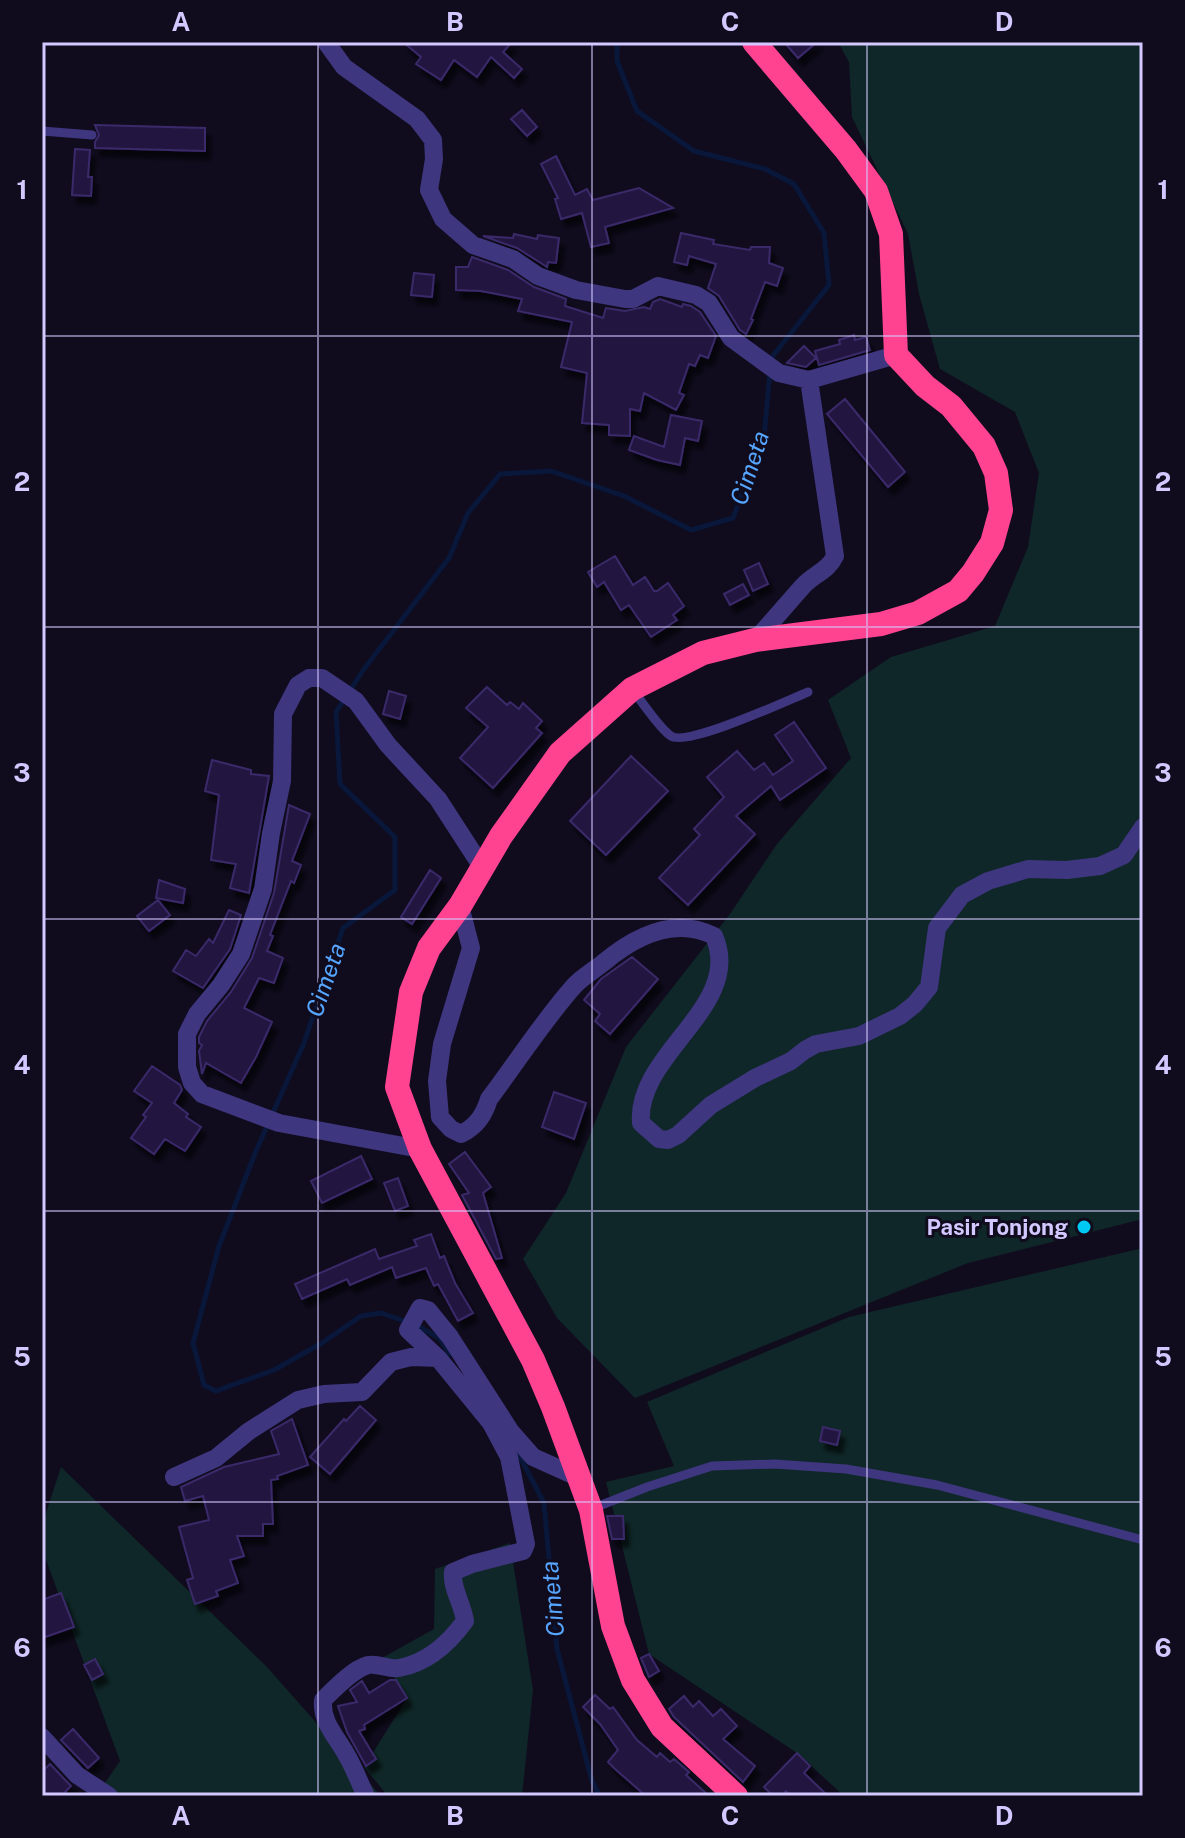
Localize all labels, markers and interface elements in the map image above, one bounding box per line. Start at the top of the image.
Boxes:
text: A [172,6,191,37]
text: B [446,6,464,37]
text: C [721,6,739,37]
text: D [995,6,1013,37]
text: 1 [16,174,28,205]
text: 1 [1157,174,1169,205]
water label: Cimeta [724,427,774,508]
text: 2 [14,466,30,497]
text: 2 [1155,466,1171,497]
text: 3 [13,757,31,788]
text: 3 [1154,757,1172,788]
water label: Cimeta [299,939,351,1020]
text: 4 [13,1049,31,1080]
text: 4 [1154,1049,1172,1080]
place label: Pasir Tonjong [927,1214,1068,1240]
marker: Pasir Tonjong [1075,1218,1093,1236]
text: 5 [13,1341,31,1372]
text: 5 [1154,1341,1172,1372]
water label: Cimeta [535,1560,569,1638]
text: 6 [13,1632,31,1663]
text: 6 [1154,1632,1172,1663]
text: A [172,1800,191,1831]
text: B [446,1800,464,1831]
text: C [721,1800,739,1831]
text: D [995,1800,1013,1831]

